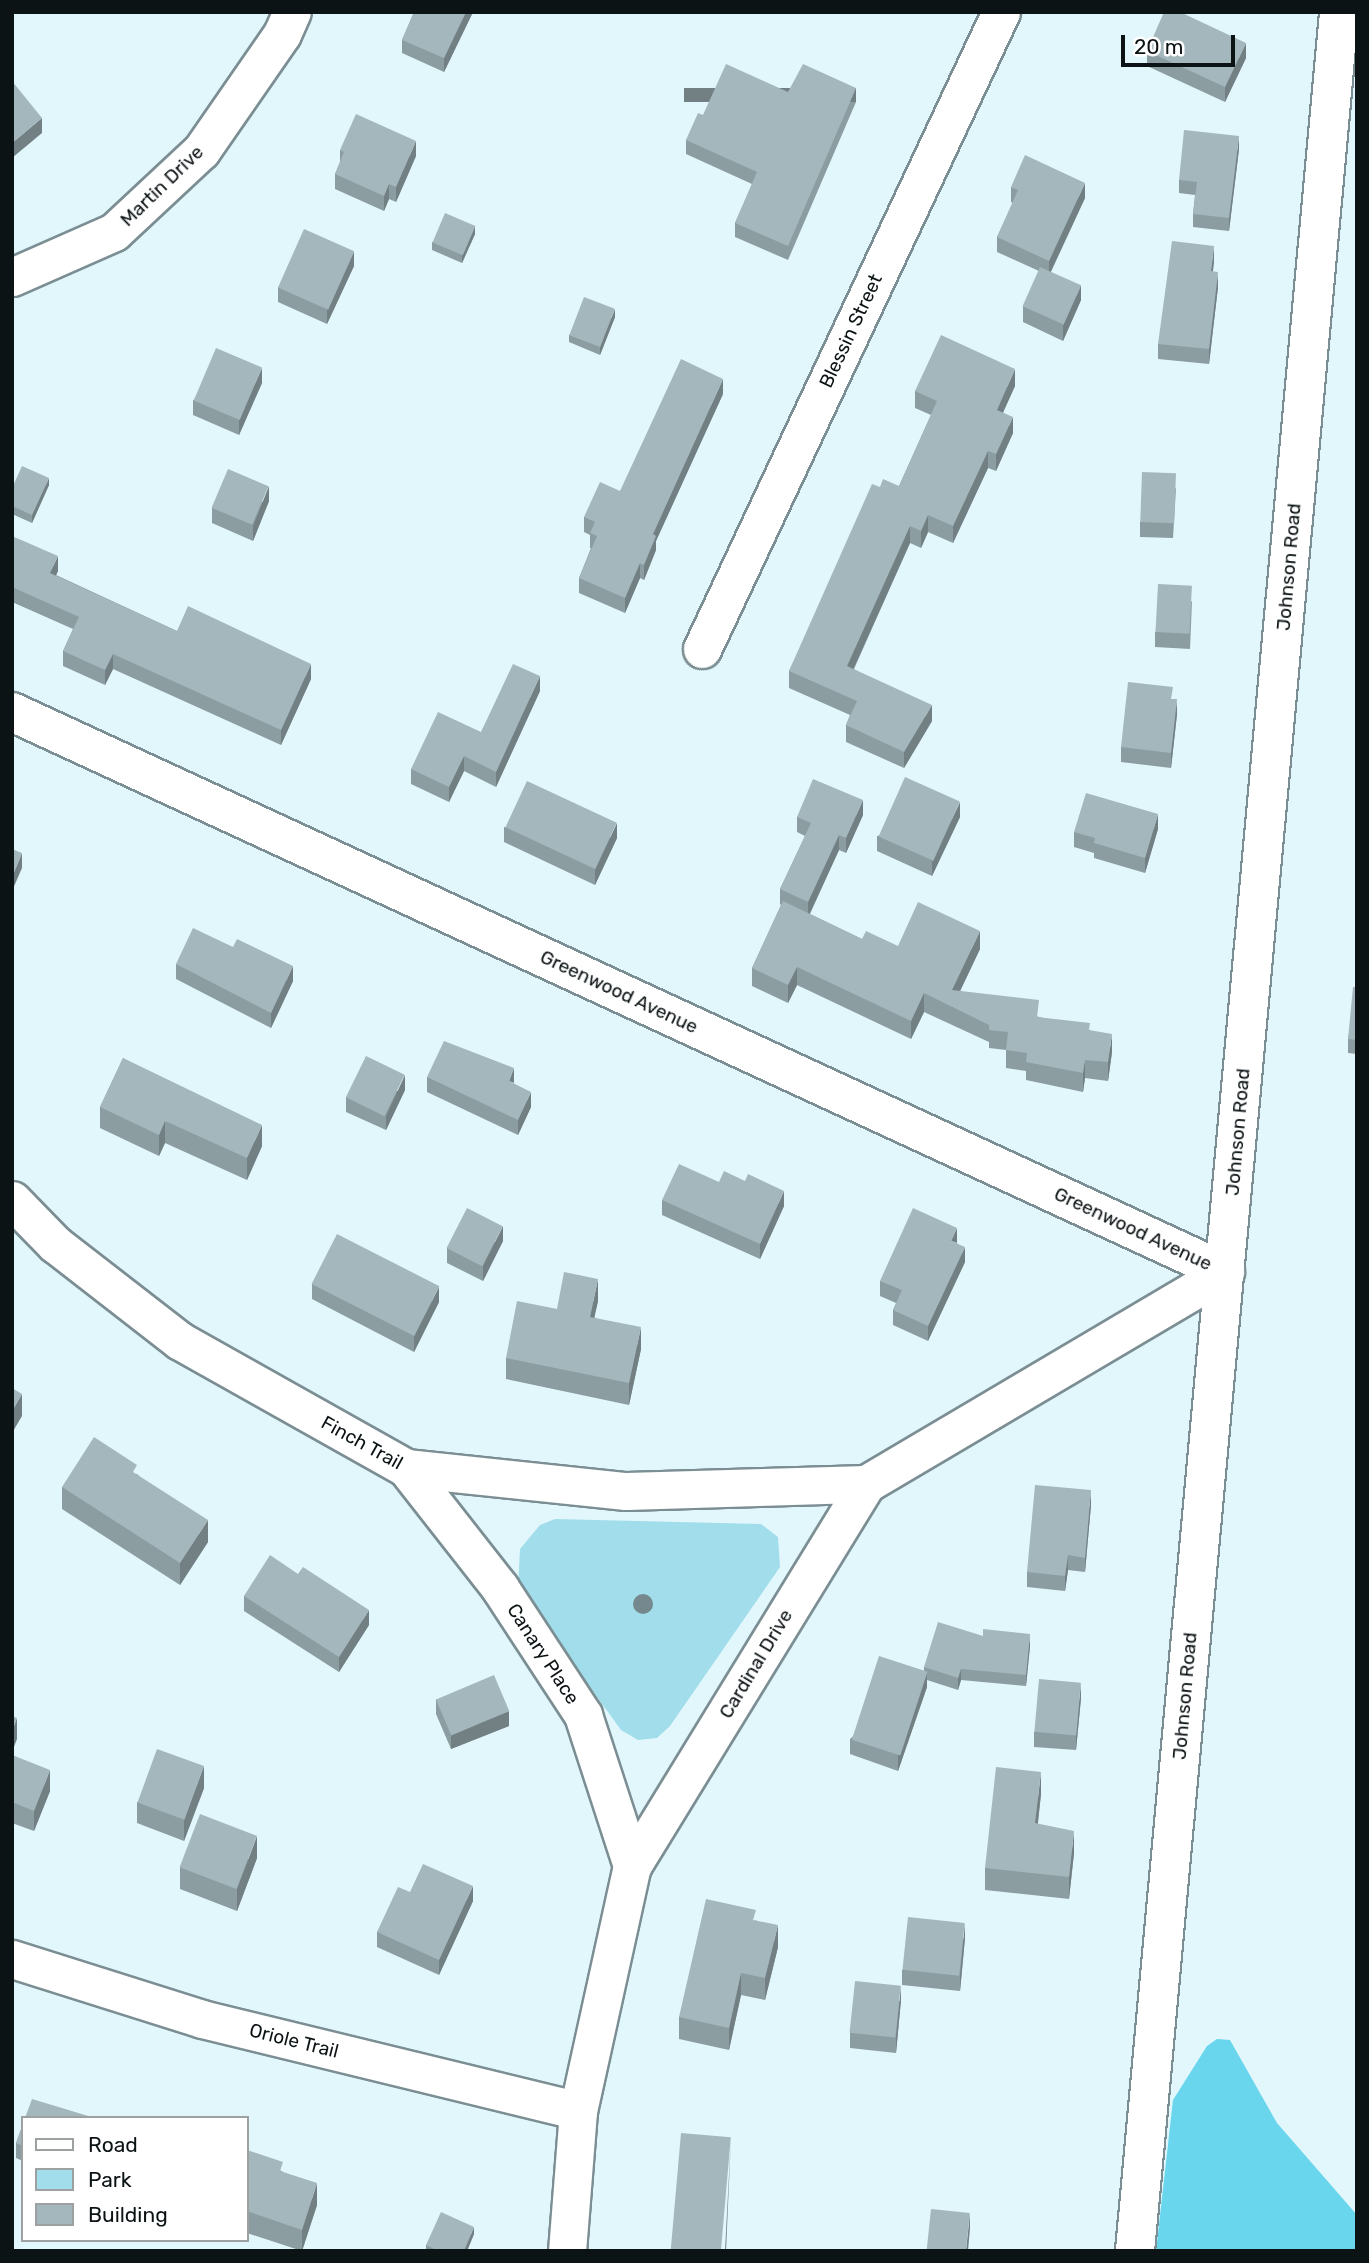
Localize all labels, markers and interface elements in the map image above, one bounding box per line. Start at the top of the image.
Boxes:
scale bar [1124,21,1238,65]
text: 20 m [1134,34,1183,59]
street label: Martin Drive [116,141,208,231]
street label: Blessin Street [815,270,887,392]
street label: Johnson Road [1272,502,1306,632]
street label: Greenwood Avenue [536,945,702,1039]
street label: Johnson Road [1221,1067,1255,1197]
street label: Greenwood Avenue [1050,1182,1216,1276]
street label: Finch Trail [317,1411,407,1475]
street label: Canary Place [502,1599,584,1709]
street label: Cardinal Drive [715,1605,797,1723]
street label: Johnson Road [1168,1631,1202,1761]
street label: Oriole Trail [247,2019,341,2063]
legend [21,2116,248,2242]
text: Road [88,2132,138,2157]
text: Park [88,2167,132,2192]
text: Building [88,2202,168,2227]

